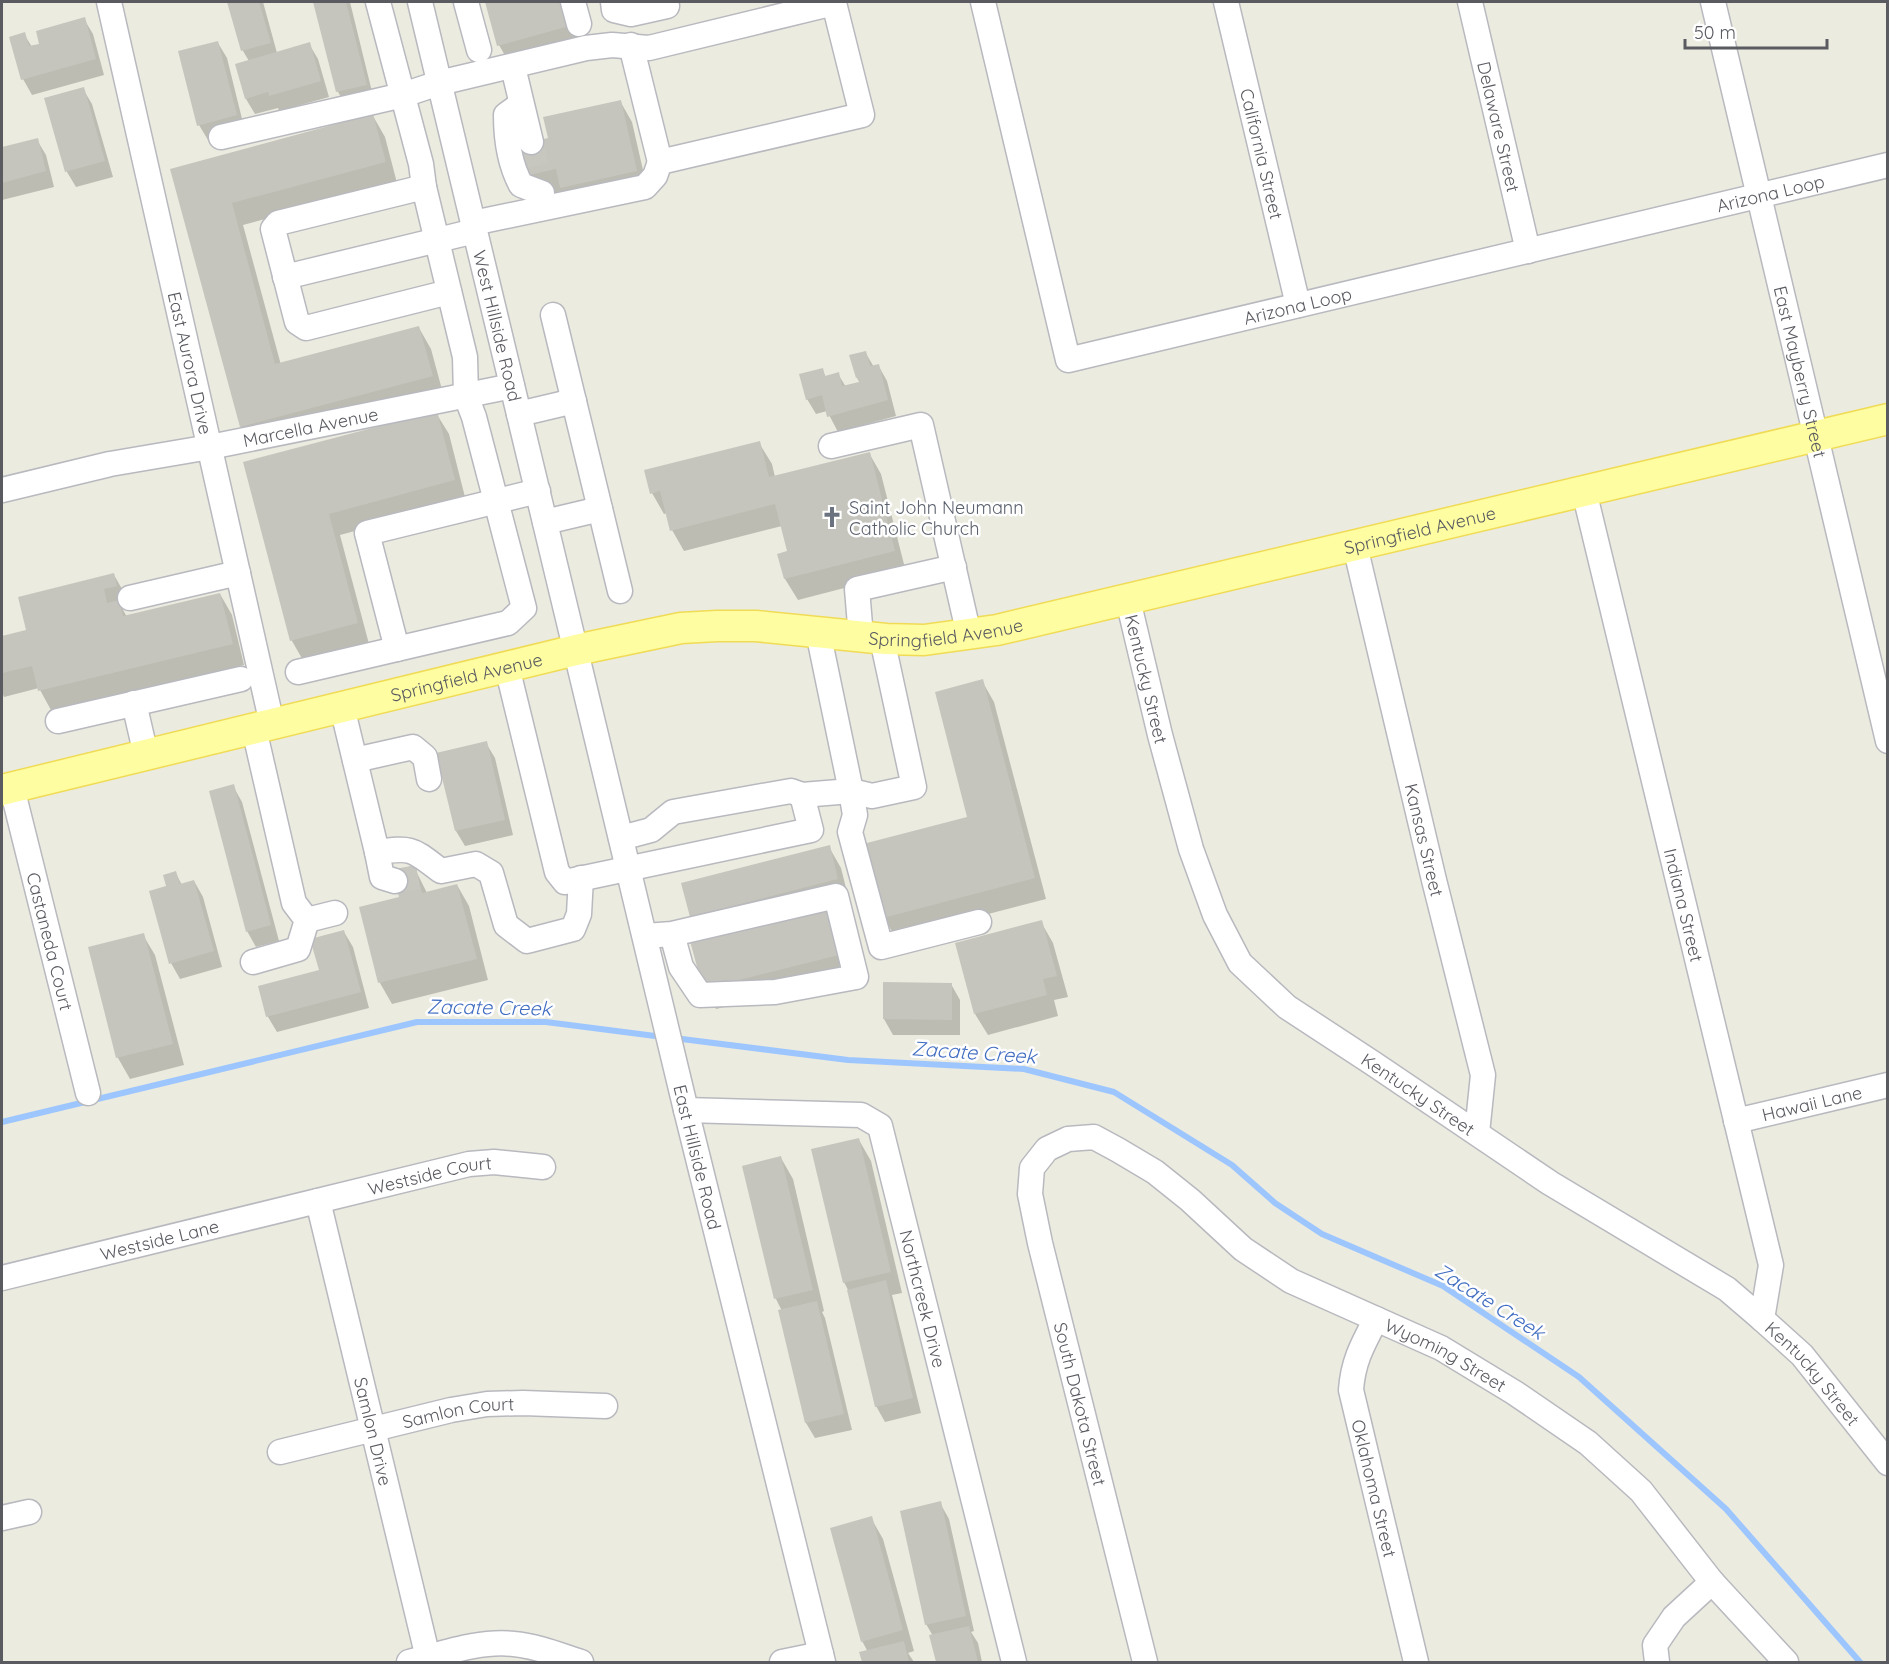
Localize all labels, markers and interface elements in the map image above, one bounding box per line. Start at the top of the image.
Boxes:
scale bar [1685,12,1828,50]
text: 50 m [1694,21,1736,44]
street label: Delaware Street [1473,59,1525,194]
street label: California Street [1235,86,1289,221]
street label: Arizona Loop [1714,169,1827,217]
street label: West Hillside Road [468,248,527,404]
street label: Arizona Loop [1241,281,1354,329]
street label: East Mayberry Street [1769,283,1832,460]
street label: East Aurora Drive [163,289,218,437]
street label: Marcella Avenue [241,402,380,452]
place label: Saint John Neumann Catholic Church [849,496,1024,540]
street label: Springfield Avenue [1342,501,1498,559]
church icon: Saint John Neumann Catholic Church [820,505,844,529]
street label: Kentucky Street [1120,612,1173,746]
street label: Springfield Avenue [867,613,1025,652]
street label: Springfield Avenue [388,647,545,706]
street label: Kansas Street [1400,781,1449,899]
street label: Indiana Street [1659,846,1709,964]
street label: Castaneda Court [22,870,78,1013]
water label: Zacate Creek [427,993,554,1021]
water label: Zacate Creek [911,1035,1039,1069]
street label: Kentucky Street [1357,1047,1479,1140]
street label: Hawaii Lane [1760,1080,1864,1126]
street label: East Hillside Road [669,1082,727,1232]
street label: Westside Court [365,1151,492,1200]
street label: Westside Lane [98,1214,221,1265]
street label: Northcreek Drive [895,1227,951,1370]
water label: Zacate Creek [1431,1257,1551,1346]
street label: Wyoming Street [1381,1313,1510,1396]
street label: Kentucky Street [1761,1316,1865,1430]
street label: South Dakota Street [1049,1320,1111,1488]
street label: Samlon Drive [349,1375,398,1488]
street label: Samlon Court [400,1392,515,1433]
street label: Oklahoma Street [1347,1417,1402,1560]

